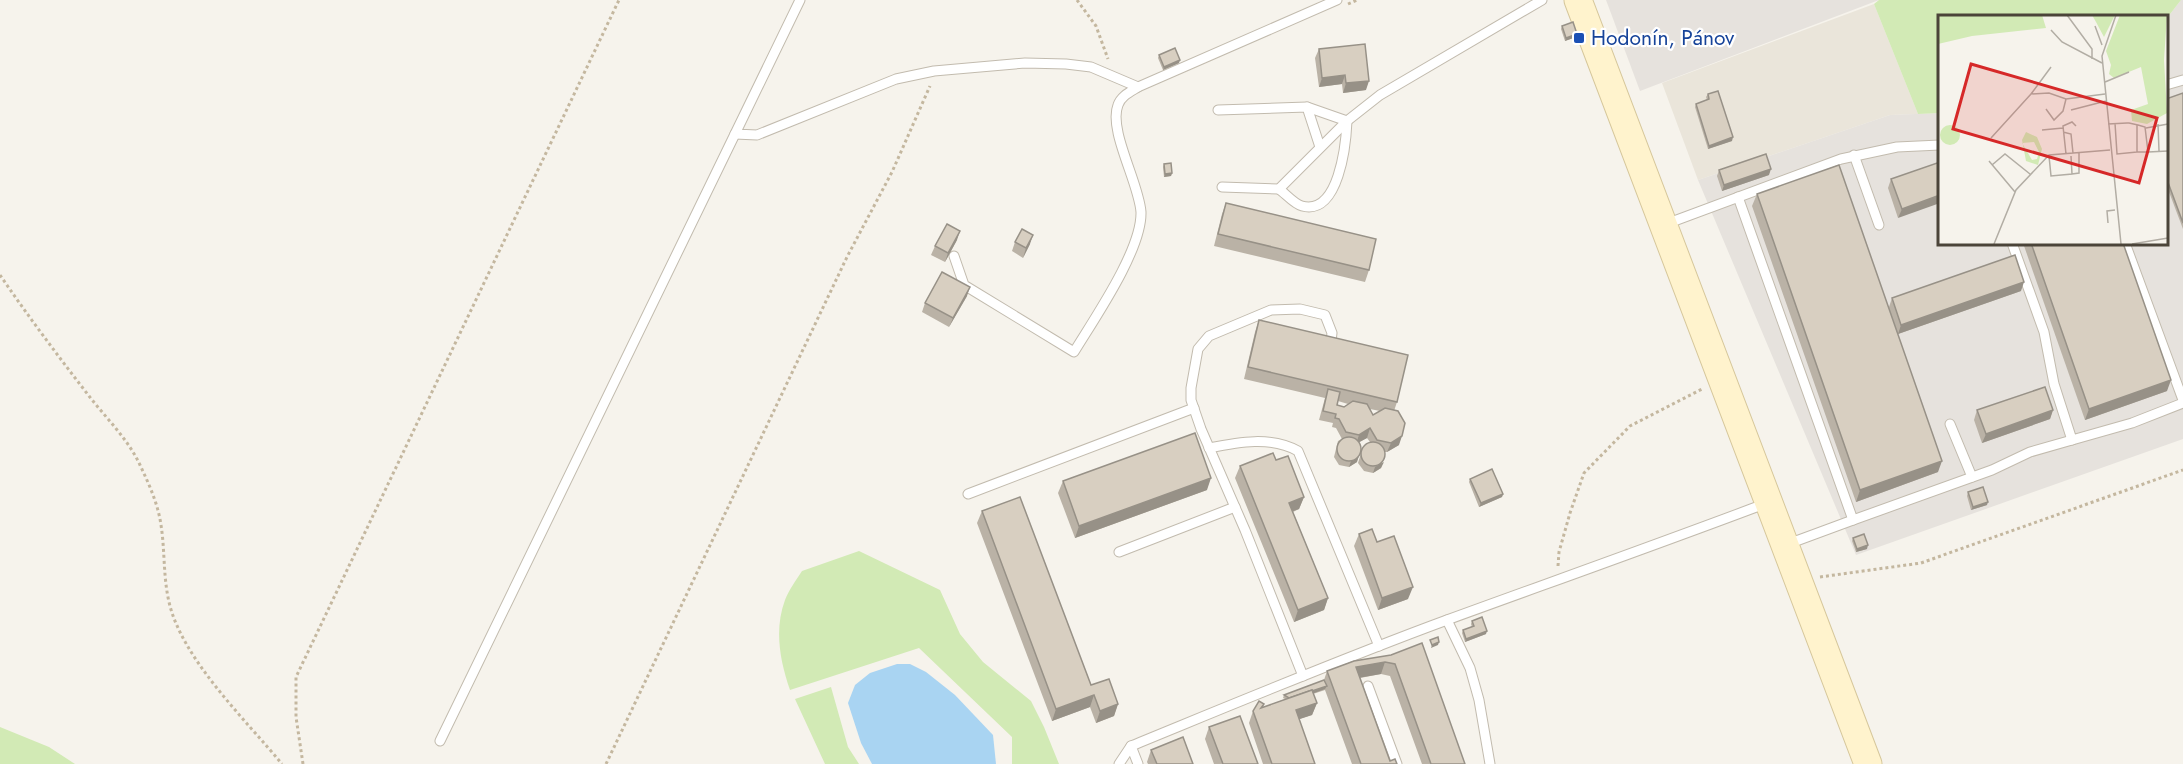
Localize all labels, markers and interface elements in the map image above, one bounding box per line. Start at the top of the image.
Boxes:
inset map [1938,15,2168,244]
place label: Hodonín, Pánov [1591,23,1735,53]
marker: Hodonín, Pánov [1572,31,1586,45]

